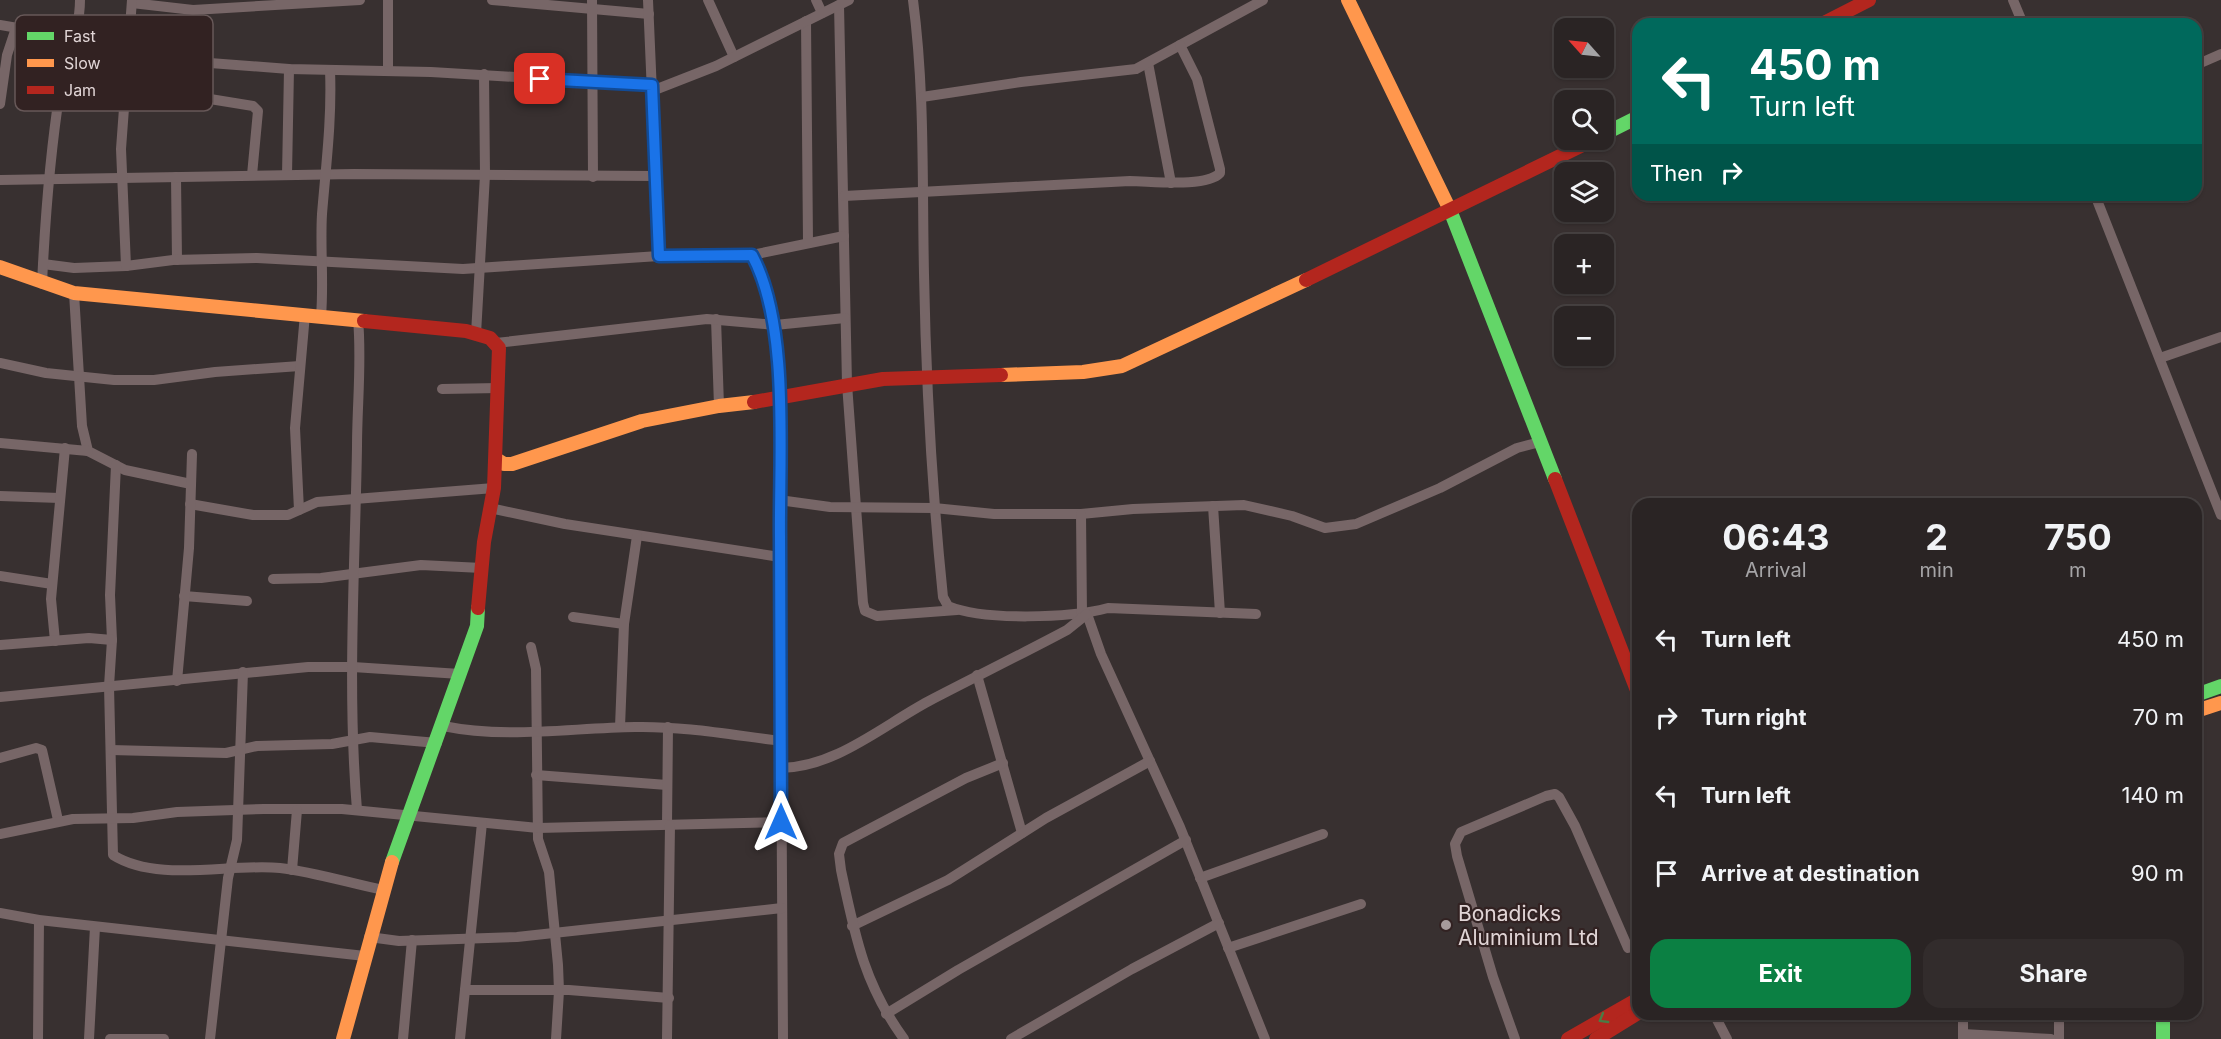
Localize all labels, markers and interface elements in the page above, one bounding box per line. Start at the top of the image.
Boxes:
legend [15,15,213,111]
north arrow [1554,18,1614,78]
map controls [1554,18,1614,366]
text: Fast [64,26,96,46]
text: 450 m [1749,39,1881,90]
icon: left [1650,42,1728,120]
text: Slow [64,53,101,73]
pin [514,53,565,104]
icon: arrive [523,62,556,95]
text: Jam [64,80,96,100]
button: search [1554,90,1614,150]
text: Turn left [1749,90,1855,123]
icon: right [1715,156,1748,189]
text: Then [1650,160,1703,186]
button: layers [1554,162,1614,222]
button: + [1554,234,1614,294]
button: − [1554,306,1614,366]
text: 06:43 [1722,515,1829,559]
text: 2 [1925,515,1948,559]
text: 750 [2044,515,2112,559]
text: Arrival [1745,558,1807,582]
text: min [1920,558,1954,582]
text: m [2069,558,2087,582]
icon: left [1650,623,1683,656]
text: Turn left [1701,626,1791,652]
text: 450 m [2117,626,2184,652]
icon: right [1650,701,1683,734]
text: Turn right [1701,704,1807,730]
text: 70 m [2133,704,2184,730]
icon: left [1650,779,1683,812]
text: Turn left [1701,782,1791,808]
text: 140 m [2122,782,2184,808]
position arrow [749,790,813,854]
icon: arrive [1650,857,1683,890]
text: Arrive at destination [1701,860,1920,886]
text: 90 m [2131,860,2184,886]
place label: Bonadicks Aluminium Ltd [1458,901,1599,950]
marker: Bonadicks Aluminium Ltd [1439,918,1453,932]
button: Exit [1650,939,1911,1008]
button: Share [1923,939,2184,1008]
one-way arrow [1599,1012,1609,1023]

